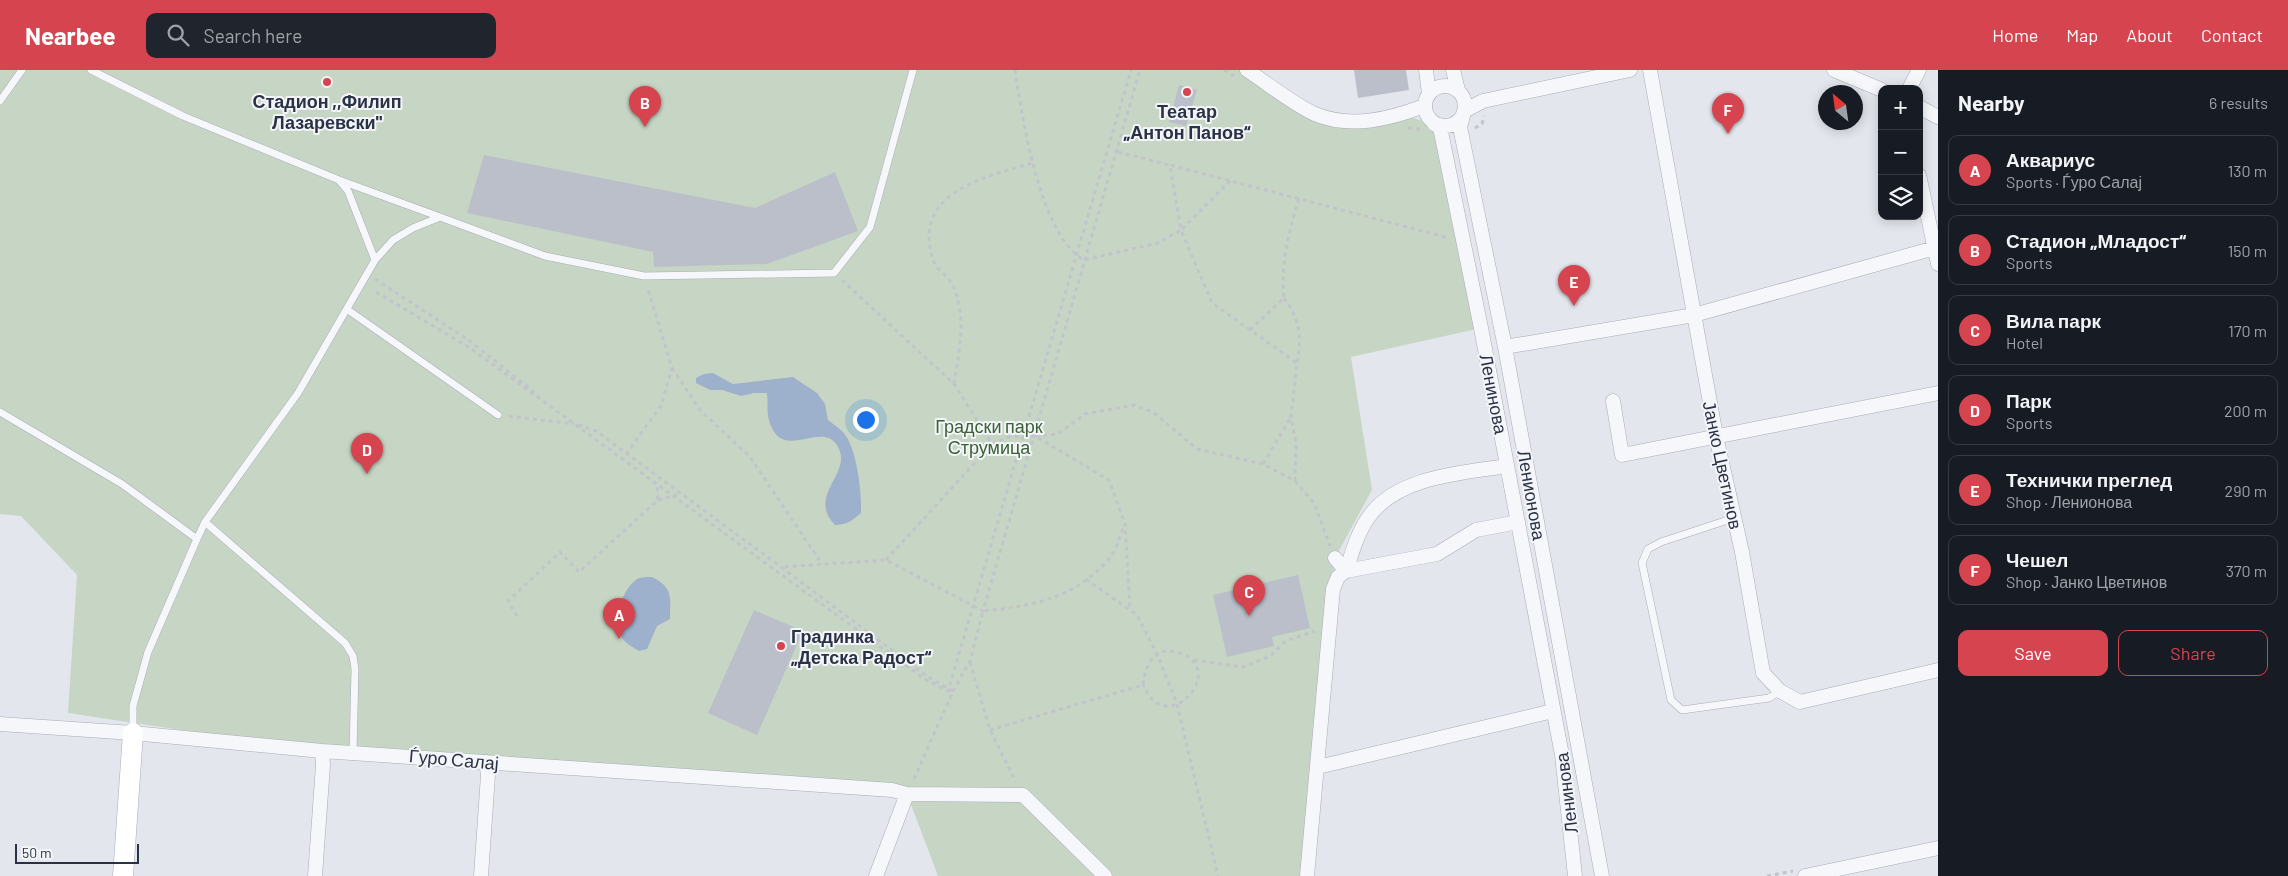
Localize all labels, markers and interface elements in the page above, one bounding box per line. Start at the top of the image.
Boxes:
search box [146,13,496,58]
text: Nearbee [25,21,116,50]
icon: search [164,21,192,49]
text: Search here [204,24,302,47]
text: Home [1992,24,2038,46]
text: Map [2066,24,2098,46]
text: About [2126,24,2173,46]
text: Contact [2201,24,2263,46]
marker: Стадион ,,Филип Лазаревски" [321,76,333,88]
north arrow [1818,85,1863,130]
map controls [1878,85,1923,220]
button: + [1878,85,1923,130]
pin: B [629,86,661,127]
marker: Театар „Антон Панов“ [1181,86,1193,98]
place label: Стадион ,,Филип Лазаревски" [252,90,402,133]
text: Nearby [1958,90,2024,115]
pin: F [1712,93,1744,134]
text: 6 results [2209,93,2268,112]
place label: Театар „Антон Панов“ [1123,100,1251,143]
button: − [1878,130,1923,175]
text: Аквариус [2006,148,2095,171]
text: A [1970,161,1980,180]
text: 130 m [2228,161,2267,180]
text: Sports · Ѓуро Салај [2006,172,2142,191]
button: layers [1878,175,1923,220]
text: Стадион „Младост“ [2006,229,2186,252]
text: B [1970,241,1980,260]
text: 150 m [2228,241,2267,260]
text: Sports [2006,253,2052,272]
pin: E [1558,265,1590,306]
text: Вила парк [2006,309,2101,332]
text: C [1970,321,1980,340]
text: 170 m [2228,321,2267,340]
text: Hotel [2006,333,2043,352]
street label: Ленинова [1475,352,1513,437]
text: Парк [2006,389,2051,412]
street label: Јанко Цветинов [1699,399,1747,531]
text: D [1970,401,1980,420]
text: 200 m [2224,401,2267,420]
your location [853,407,879,433]
text: Sports [2006,413,2052,432]
park label: Градски парк Струмица [935,415,1043,458]
pin: D [351,433,383,474]
street label: Ленионова [1513,448,1551,543]
text: Технички преглед [2006,468,2172,491]
text: E [1970,481,1980,500]
text: 290 m [2225,481,2267,500]
text: Shop · Ленионова [2006,492,2132,511]
text: Чешел [2006,548,2068,571]
text: F [1971,561,1979,580]
text: 370 m [2226,561,2267,580]
text: Shop · Јанко Цветинов [2006,572,2167,591]
pin: C [1233,575,1265,616]
pin: A [603,598,635,639]
place label: Градинка „Детска Радост“ [791,625,932,668]
button: Save [1958,630,2108,676]
button: Share [2118,630,2268,676]
marker: Градинка „Детска Радост“ [775,640,787,652]
street label: Ѓуро Салај [408,744,500,774]
street label: Ленинова [1550,750,1582,835]
scale bar [15,841,139,864]
text: 50 m [22,844,51,861]

